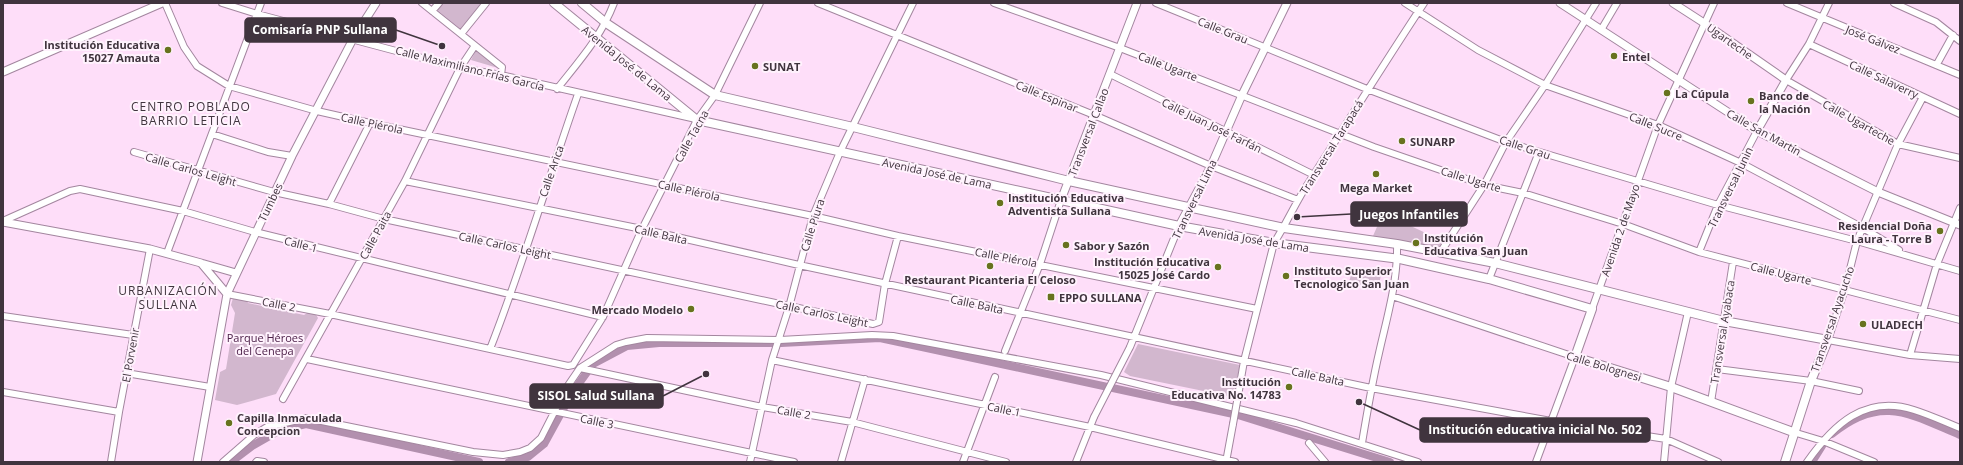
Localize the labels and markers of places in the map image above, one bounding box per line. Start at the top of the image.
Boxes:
callout: Comisaría PNP Sullana [245,18,396,42]
place label: Institución Educativa 15027 Amauta [44,37,160,65]
marker: Institución Educativa 15027 Amauta [163,45,173,55]
place label: Entel [1622,49,1650,64]
marker: Entel [1609,51,1619,61]
place label: SUNAT [763,59,801,74]
marker: SUNAT [750,61,760,71]
place label: La Cúpula [1675,86,1729,101]
marker: La Cúpula [1662,88,1672,98]
place label: Banco de la Nación [1759,88,1811,116]
marker: Banco de la Nación [1746,96,1756,106]
place label: SUNARP [1410,134,1455,149]
marker: SUNARP [1397,136,1407,146]
marker: Mega Market [1371,169,1381,179]
place label: Mega Market [1340,180,1413,195]
place label: Institución Educativa Adventista Sullana [1008,190,1124,218]
marker: Institución Educativa Adventista Sullana [995,198,1005,208]
callout: Juegos Infantiles [1351,202,1467,226]
place label: Residencial Doña Laura - Torre B [1838,218,1932,246]
marker: Residencial Doña Laura - Torre B [1935,226,1945,236]
place label: Institución Educativa San Juan [1424,230,1528,258]
place label: Sabor y Sazón [1074,238,1150,253]
marker: Institución Educativa San Juan [1411,238,1421,248]
marker: Sabor y Sazón [1061,240,1071,250]
place label: Institución Educativa 15025 José Cardo [1094,254,1210,282]
marker: Restaurant Picanteria El Celoso [985,261,995,271]
marker: Institución Educativa 15025 José Cardo [1213,262,1223,272]
place label: Instituto Superior Tecnologico San Juan [1294,263,1409,291]
marker: Instituto Superior Tecnologico San Juan [1281,271,1291,281]
place label: Restaurant Picanteria El Celoso [904,272,1076,287]
place label: EPPO SULLANA [1059,290,1142,305]
marker: EPPO SULLANA [1046,292,1056,302]
place label: Mercado Modelo [591,302,683,317]
marker: Mercado Modelo [686,304,696,314]
place label: ULADECH [1871,317,1923,332]
marker: ULADECH [1858,319,1868,329]
place label: Institución Educativa No. 14783 [1171,374,1281,402]
marker: Institución Educativa No. 14783 [1284,382,1294,392]
callout: SISOL Salud Sullana [530,384,663,408]
place label: Capilla Inmaculada Concepcion [237,410,342,438]
marker: Capilla Inmaculada Concepcion [224,418,234,428]
callout: Institución educativa inicial No. 502 [1420,418,1650,442]

